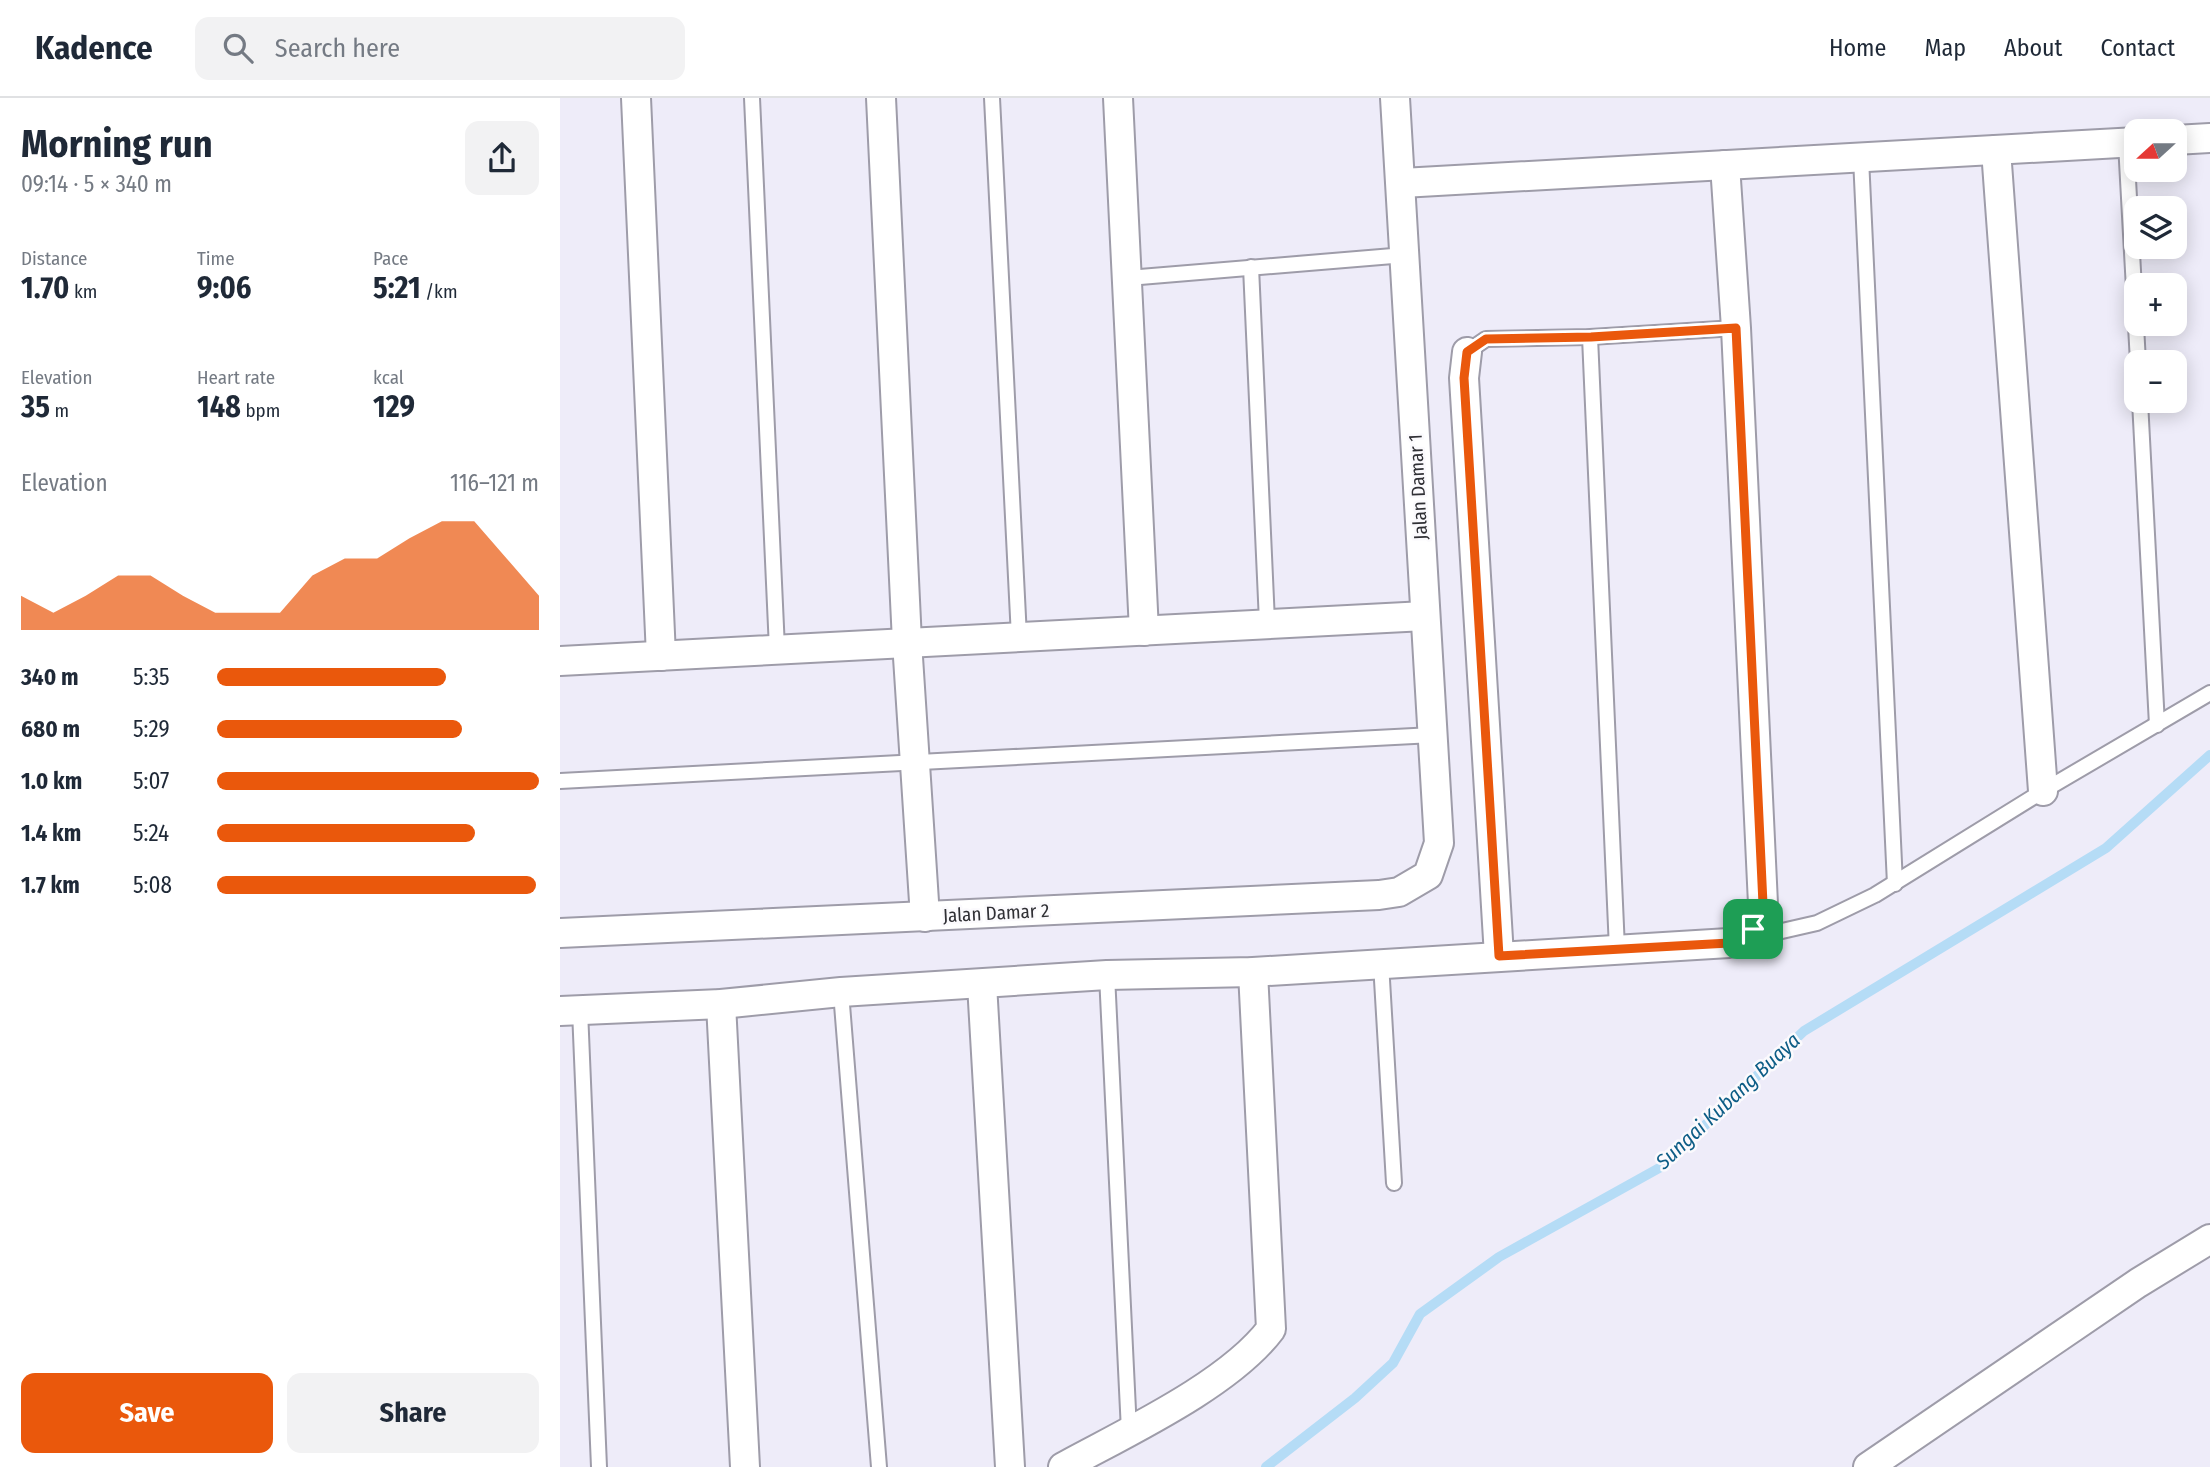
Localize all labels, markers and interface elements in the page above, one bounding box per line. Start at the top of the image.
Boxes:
search box [195,17,685,80]
text: Kadence [35,28,153,68]
icon: search [219,29,257,67]
text: Search here [275,33,400,64]
text: Home [1829,34,1886,62]
text: Map [1924,34,1966,62]
text: About [2004,34,2062,62]
text: Contact [2100,34,2175,62]
north arrow [2124,119,2188,182]
map controls [2124,119,2187,413]
text: Morning run [21,121,213,167]
button: share [465,121,539,195]
text: 09:14 · 5 × 340 m [21,170,172,198]
button: layers [2124,196,2187,259]
text: Distance [21,247,88,270]
text: Time [197,247,235,270]
text: Pace [373,247,408,270]
text: 1.70 [21,270,69,306]
text: 9:06 [197,270,251,306]
text: 5:21 [373,270,421,306]
button: + [2124,273,2187,336]
text: km [69,280,97,303]
text: /km [421,280,458,303]
button: − [2124,350,2187,413]
text: Elevation [21,366,93,389]
text: Heart rate [197,366,275,389]
text: kcal [373,366,404,389]
text: 35 [21,389,50,425]
text: 148 [197,389,241,425]
text: 129 [373,389,415,425]
text: m [50,399,69,422]
text: bpm [241,399,280,422]
street label: Jalan Damar 1 [1404,434,1432,540]
text: Elevation [21,469,108,497]
text: 116–121 m [450,469,539,497]
text: 340 m [21,663,79,691]
text: 5:35 [133,663,170,691]
text: 680 m [21,715,80,743]
text: 5:29 [133,715,170,743]
text: 1.0 km [21,767,82,795]
text: 5:07 [133,767,169,795]
text: 1.4 km [21,819,81,847]
text: 5:24 [133,819,169,847]
text: 1.7 km [21,871,80,899]
text: 5:08 [133,871,172,899]
street label: Jalan Damar 2 [942,899,1050,927]
pin [1723,899,1783,959]
icon: arrive [1734,910,1772,948]
water label: Sungai Kubang Buaya [1650,1027,1806,1175]
button: Save [21,1373,273,1453]
button: Share [287,1373,539,1453]

